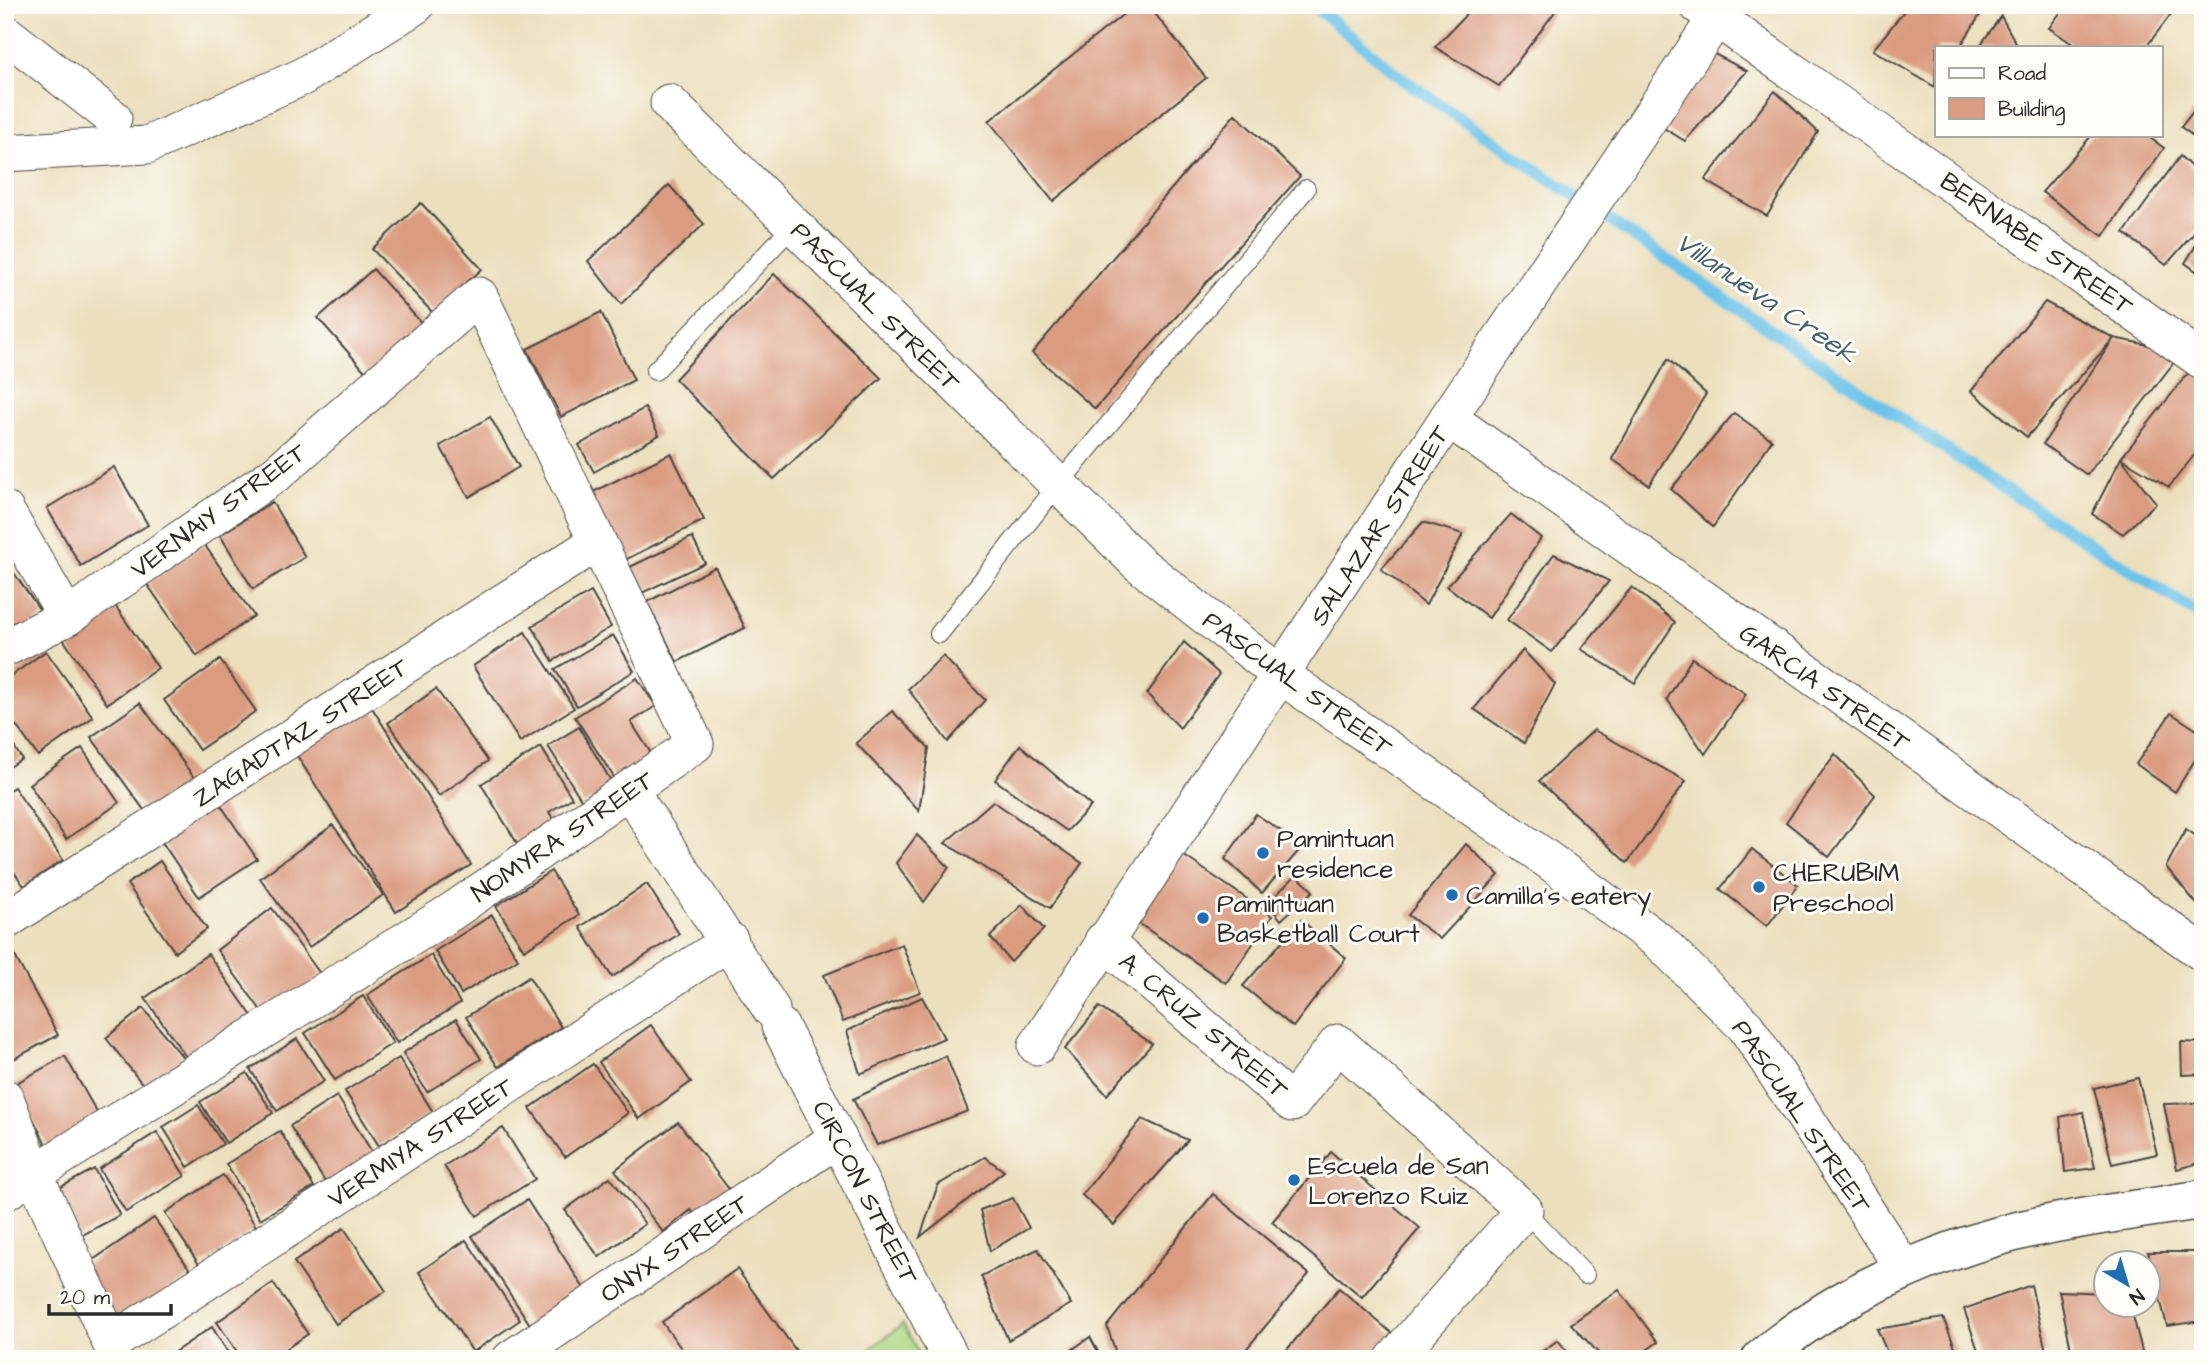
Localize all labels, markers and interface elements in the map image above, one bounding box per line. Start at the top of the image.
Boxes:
legend [1935,46,2162,136]
text: Road [1998,59,2046,88]
text: Building [1998,95,2066,126]
street label: BERNABE STREET [1933,164,2141,324]
street label: PASCUAL STREET [783,214,969,400]
water label: Villanueva Creek [1668,223,1865,374]
street label: SALAZAR STREET [1301,418,1459,633]
street label: VERNAIY STREET [123,434,315,587]
street label: PASCUAL STREET [1195,603,1400,765]
street label: GARCIA STREET [1732,615,1918,761]
street label: ZAGADTAZ STREET [186,649,416,816]
street label: NOMYRA STREET [464,762,662,911]
place label: Pamintuan residence [1277,821,1394,887]
marker: Pamintuan residence [1255,845,1271,861]
place label: CHERUBIM Preschool [1773,855,1900,921]
place label: Camilla's eatery [1466,878,1651,916]
marker: CHERUBIM Preschool [1751,879,1767,895]
place label: Pamintuan Basketball Court [1217,886,1420,952]
marker: Camilla's eatery [1444,887,1460,903]
marker: Pamintuan Basketball Court [1195,910,1211,926]
street label: A. CRUZ STREET [1111,944,1297,1108]
street label: PASCUAL STREET [1723,1013,1880,1221]
street label: VERMIYA STREET [321,1069,521,1216]
street label: CIRCON STREET [803,1094,927,1291]
place label: Escuela de San Lorenzo Ruiz [1308,1148,1489,1214]
marker: Escuela de San Lorenzo Ruiz [1286,1172,1302,1188]
street label: ONYX STREET [593,1185,757,1312]
north arrow [2092,1248,2162,1318]
scale bar [49,1273,172,1317]
text: N [2123,1282,2150,1311]
text: 20 m [60,1283,111,1312]

